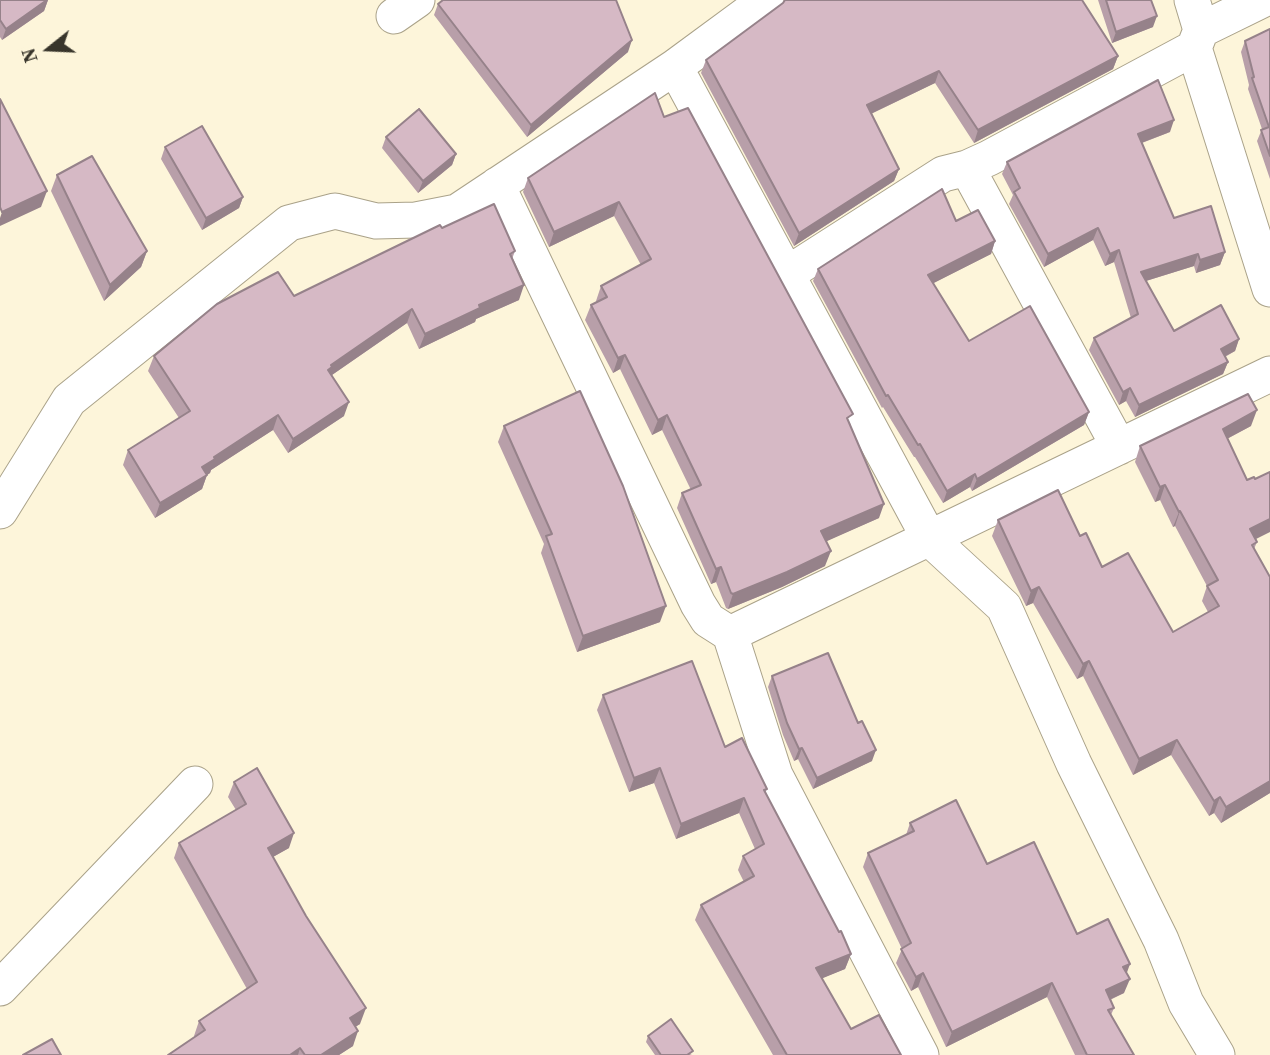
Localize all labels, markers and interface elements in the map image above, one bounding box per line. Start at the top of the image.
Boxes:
north arrow [14,14,84,84]
text: N [15,45,44,66]

